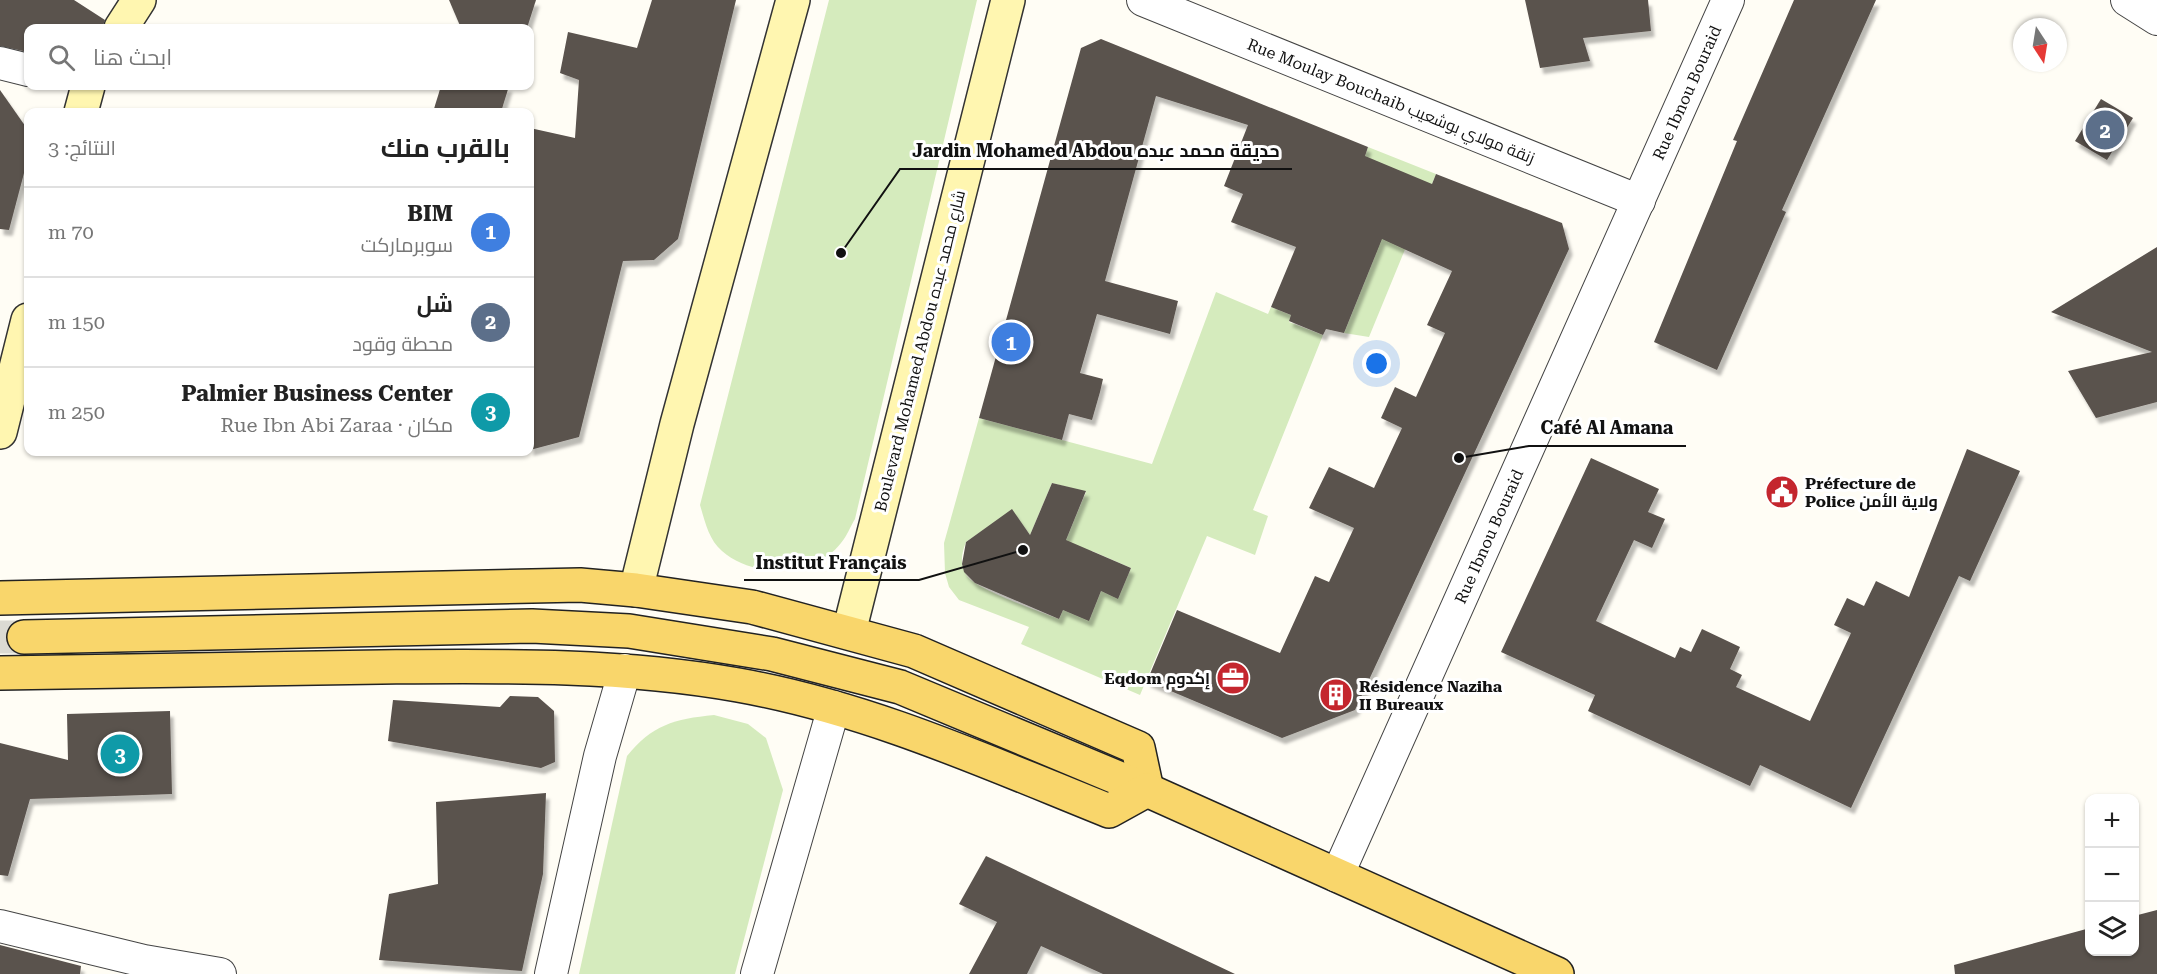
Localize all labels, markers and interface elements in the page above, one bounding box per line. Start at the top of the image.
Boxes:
north arrow [2013,18,2067,72]
street label: Rue Ibnou Bouraid [1648,22,1725,163]
search box [24,24,534,90]
street label: Rue Moulay Bouchaib زنقة مولاي بوشعيب [1243,34,1537,171]
icon: search [45,41,78,74]
text: ابحث هنا [93,45,172,70]
pin: 2 [2086,108,2124,152]
text: بالقرب منك [381,133,510,163]
callout: Jardin Mohamed Abdou حديقة محمد عبده [900,133,1292,169]
text: النتائج: 3 [48,136,116,160]
text: Jardin Mohamed Abdou حديقة محمد عبده [912,140,1280,161]
street label: Boulevard Mohamed Abdou شارع محمد عبده [871,188,971,514]
text: BIM [407,201,453,226]
text: 70 m [48,220,94,244]
text: 1 [485,220,496,244]
text: سوبرماركت [361,233,453,257]
text: شل [417,292,453,317]
text: 150 m [48,310,105,334]
text: 2 [485,310,496,334]
pin: 1 [992,320,1030,364]
text: محطة وقود [352,332,453,356]
your location [1362,349,1391,378]
text: Palmier Business Center [181,381,453,406]
text: 250 m [48,400,105,424]
text: 3 [485,400,496,424]
callout: Café Al Amana [1529,410,1686,446]
text: مكان · Rue Ibn Abi Zaraa [221,413,453,437]
text: Café Al Amana [1541,417,1674,438]
street label: Rue Ibnou Bouraid [1450,466,1527,607]
public building icon: Préfecture de Police ولاية الأمن [1764,474,1800,510]
place label: Préfecture de Police ولاية الأمن [1805,474,1938,511]
callout: Institut Français [744,544,919,580]
text: Institut Français [756,552,906,573]
office icon: Eqdom إكدوم [1215,660,1251,696]
place label: Eqdom إكدوم [1104,669,1210,690]
building icon: Résidence Naziha II Bureaux [1318,677,1354,713]
place label: Résidence Naziha II Bureaux [1359,677,1503,714]
pin: 3 [100,732,140,777]
map controls [2085,794,2139,956]
button: + [2085,794,2139,848]
button: − [2085,848,2139,902]
button: layers [2085,902,2139,956]

